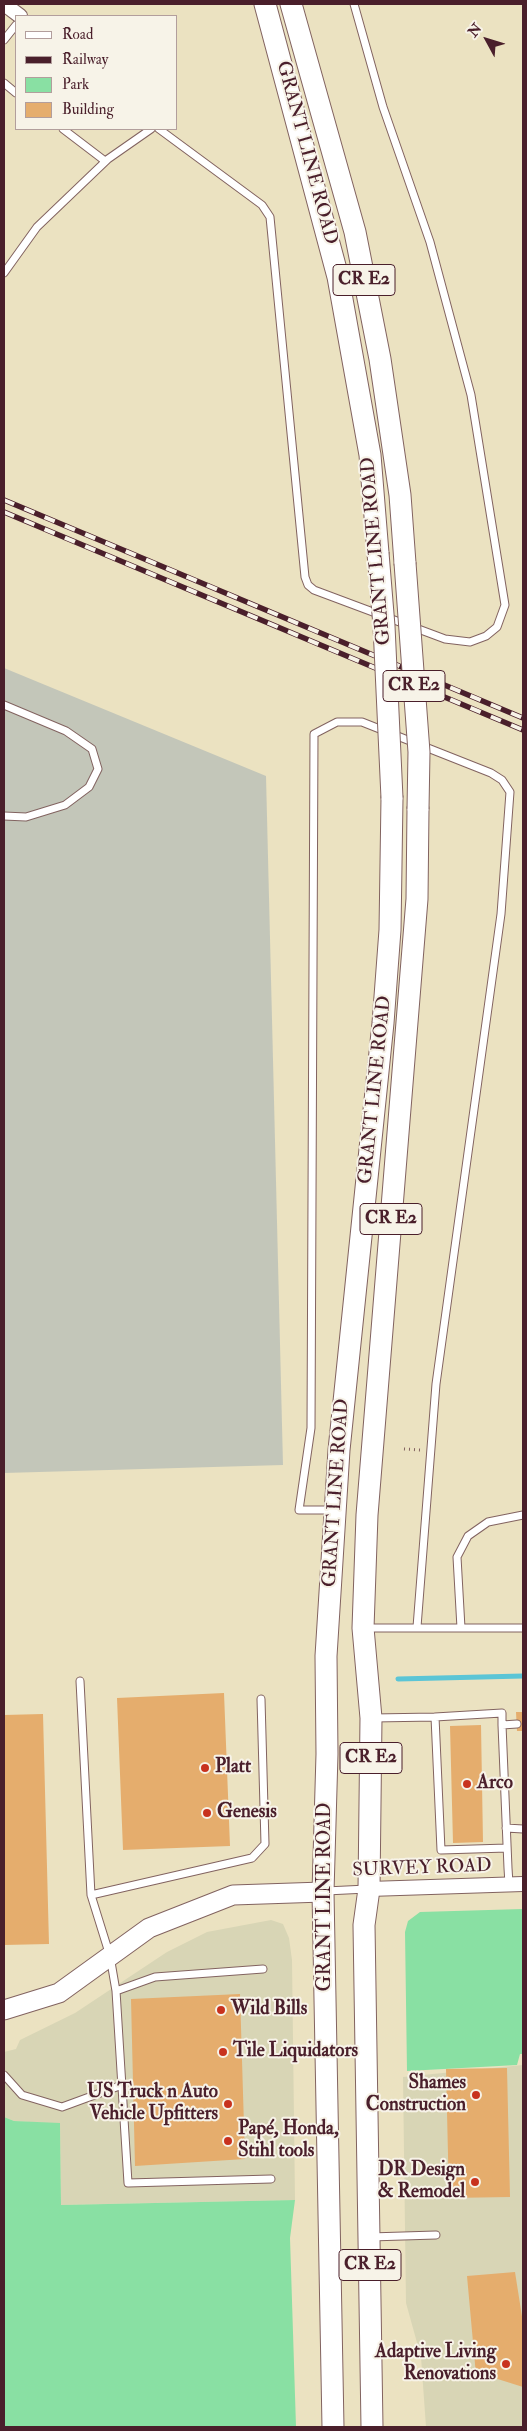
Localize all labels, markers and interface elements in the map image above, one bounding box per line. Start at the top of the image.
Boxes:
legend [15,15,178,130]
north arrow [462,15,512,65]
text: N [464,20,486,40]
text: Road [62,25,93,44]
text: Railway [62,50,108,69]
street label: GRANT LINE ROAD [271,59,341,247]
text: Park [62,75,89,94]
text: Building [62,100,114,119]
road number: CR E2 [333,264,395,296]
street label: GRANT LINE ROAD [357,456,397,646]
road number: CR E2 [383,670,445,701]
street label: GRANT LINE ROAD [355,995,397,1185]
road number: CR E2 [360,1204,422,1234]
street label: GRANT LINE ROAD [319,1398,355,1588]
road number: CR E2 [340,1742,402,1774]
place label: Platt [215,1757,251,1779]
marker: Platt [199,1762,211,1774]
place label: Arco [477,1773,513,1795]
marker: Arco [461,1778,473,1790]
place label: Genesis [217,1802,277,1824]
street label: GRANT LINE ROAD [315,1802,337,1992]
marker: Genesis [201,1807,213,1819]
street label: SURVEY ROAD [352,1855,492,1883]
place label: Wild Bills [231,1999,307,2021]
marker: Wild Bills [215,2004,227,2016]
place label: Tile Liquidators [233,2041,358,2063]
marker: Tile Liquidators [217,2046,229,2058]
place label: Shames Construction [366,2073,466,2117]
place label: US Truck n Auto Vehicle Upfitters [87,2082,218,2126]
marker: Shames Construction [470,2089,482,2101]
marker: US Truck n Auto Vehicle Upfitters [222,2098,234,2110]
place label: Papé, Honda, Stihl tools [238,2119,339,2163]
marker: Papé, Honda, Stihl tools [222,2135,234,2147]
place label: DR Design & Remodel [378,2160,465,2204]
marker: DR Design & Remodel [469,2176,481,2188]
road number: CR E2 [339,2250,401,2280]
place label: Adaptive Living Renovations [375,2342,496,2386]
marker: Adaptive Living Renovations [500,2358,512,2370]

